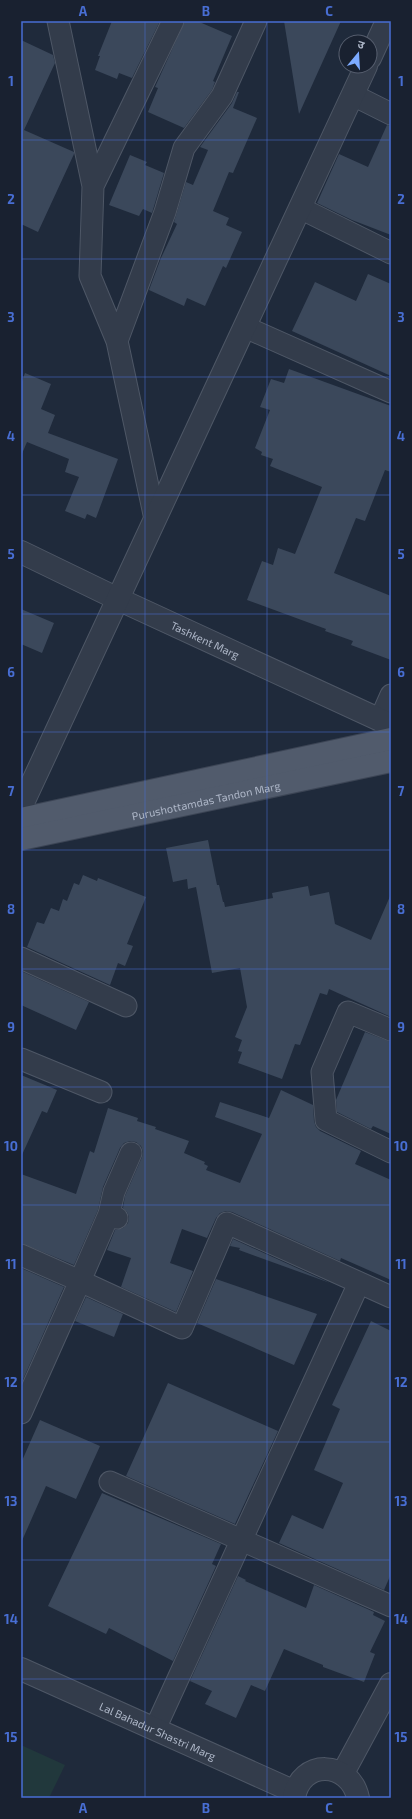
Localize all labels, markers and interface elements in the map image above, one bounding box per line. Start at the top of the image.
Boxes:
text: A [79,3,88,19]
text: B [202,3,210,19]
text: C [325,3,333,19]
north arrow [338,34,378,74]
text: उ [356,37,367,51]
text: 1 [8,73,14,89]
text: 1 [398,73,404,89]
text: 2 [7,191,15,207]
text: 2 [397,191,405,207]
text: 3 [7,309,15,325]
text: 3 [397,309,405,325]
text: 4 [7,428,15,444]
text: 4 [397,428,405,444]
text: 5 [7,546,15,562]
text: 5 [397,546,405,562]
street label: Tashkent Marg [169,618,242,661]
text: 6 [7,664,15,680]
text: 6 [397,664,405,680]
street label: Purushottamdas Tandon Marg [131,778,281,822]
text: 7 [8,783,15,799]
text: 7 [398,783,405,799]
text: 8 [7,901,15,917]
text: 8 [397,901,405,917]
text: 9 [7,1019,15,1035]
text: 9 [397,1019,405,1035]
text: 10 [4,1138,18,1154]
text: 10 [394,1138,408,1154]
text: 11 [5,1256,17,1272]
text: 11 [395,1256,407,1272]
text: 12 [4,1374,18,1390]
text: 12 [394,1374,408,1390]
text: 13 [5,1493,18,1509]
text: 13 [395,1493,408,1509]
text: 14 [4,1611,18,1627]
text: 14 [394,1611,408,1627]
street label: Lal Bahadur Shastri Marg [98,1699,218,1762]
text: 15 [5,1729,17,1745]
text: 15 [395,1729,407,1745]
text: A [79,1800,88,1816]
text: B [202,1800,210,1816]
text: C [325,1800,333,1816]

